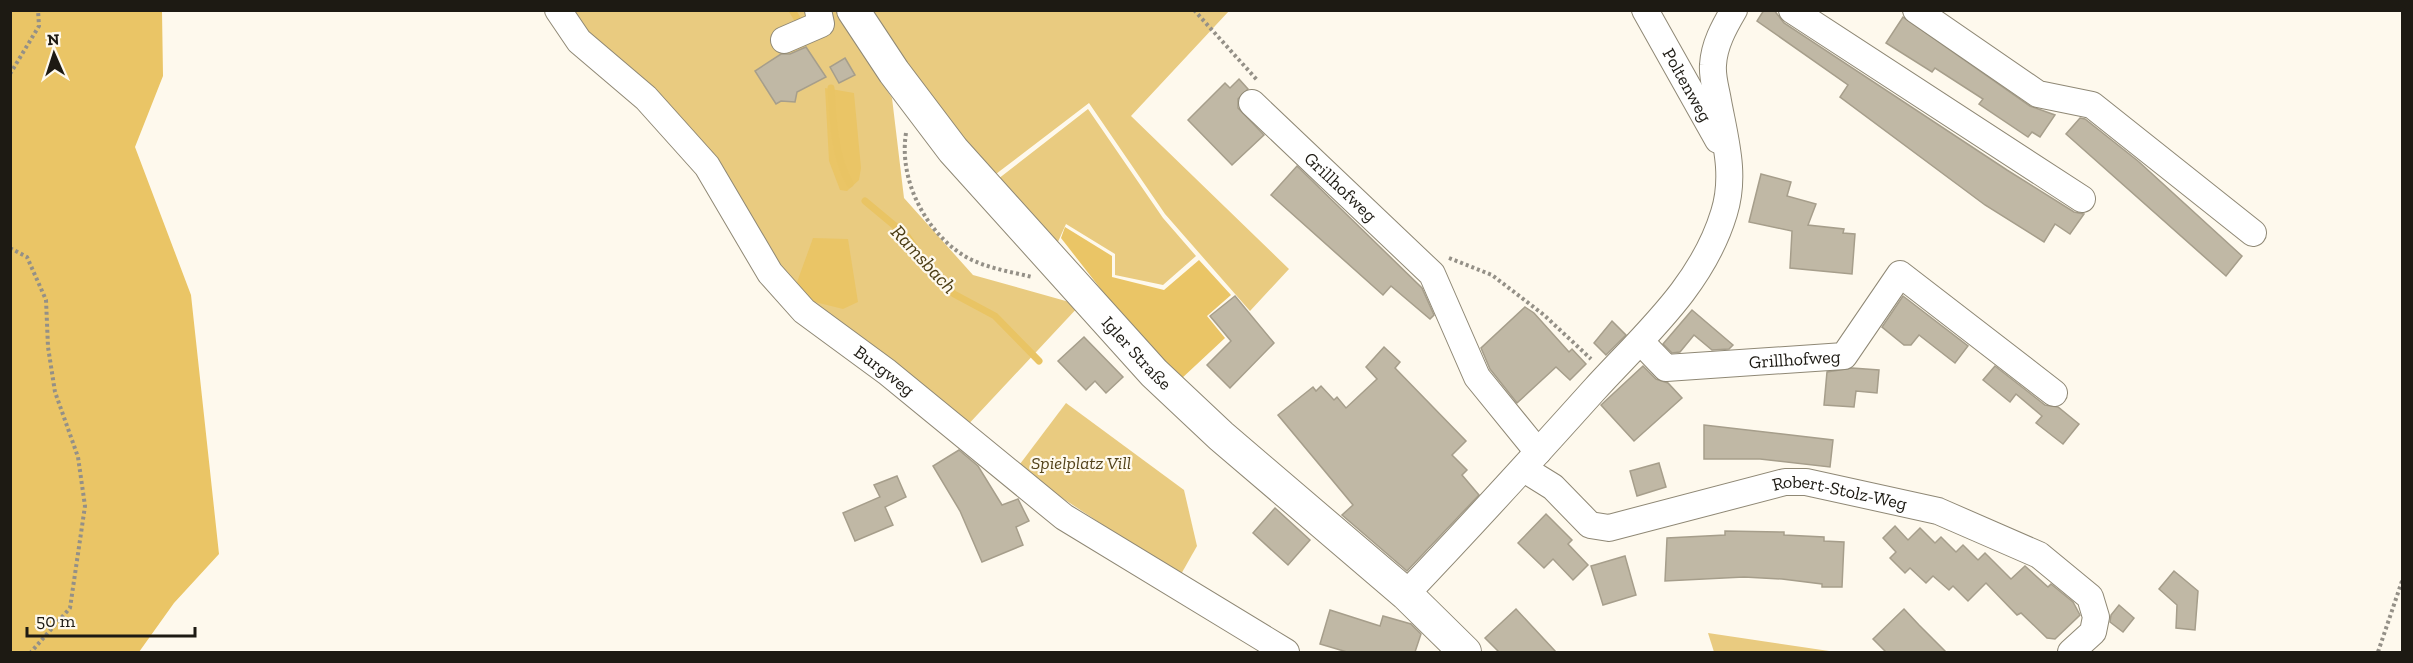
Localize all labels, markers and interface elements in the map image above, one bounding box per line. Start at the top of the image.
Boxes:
north arrow [24,24,84,84]
text: N [47,30,60,49]
street label: Poltenweg [1658,44,1717,126]
street label: Grillhofweg [1300,147,1381,227]
water label: Ramsbach [886,220,962,298]
street label: Igler Straße [1097,312,1176,395]
street label: Burgweg [850,341,919,401]
street label: Grillhofweg [1748,345,1841,373]
park label: Spielplatz Vill [1031,452,1131,474]
street label: Robert-Stolz-Weg [1770,470,1909,515]
scale bar [27,600,195,638]
text: 50 m [36,610,76,632]

